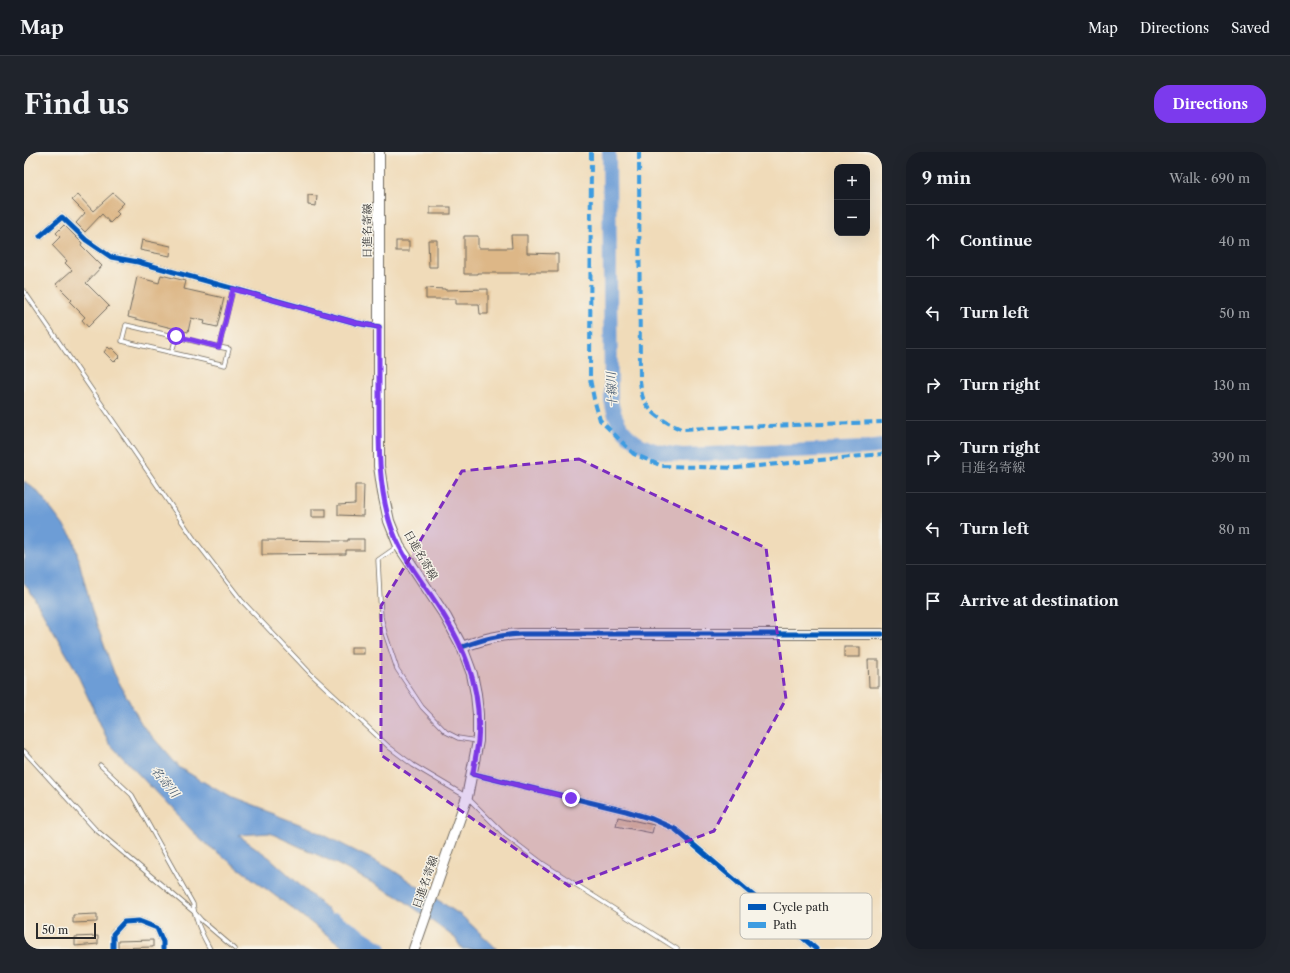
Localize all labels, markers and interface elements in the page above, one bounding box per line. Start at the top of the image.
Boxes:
text: Map [20,16,64,39]
text: Map [1088,19,1118,37]
text: Directions [1140,19,1209,37]
text: Saved [1231,19,1270,37]
button: Directions [1154,85,1266,123]
text: Find us [24,87,129,121]
map controls [834,164,870,236]
button: + [834,164,870,200]
text: 9 min [922,168,971,188]
text: Walk · 690 m [1169,170,1250,186]
button: − [834,200,870,236]
street label: 日進名寄線 [360,204,374,259]
icon: ahead [922,230,944,252]
text: Continue [960,231,1032,250]
text: 40 m [1219,233,1250,249]
icon: left [922,302,944,324]
text: Turn left [960,303,1029,322]
text: 50 m [1219,305,1250,321]
route start [167,327,185,345]
water label: 十線川 [603,370,620,408]
icon: right [922,374,944,396]
text: Turn right [960,375,1040,394]
text: 130 m [1214,377,1250,393]
text: Turn right [960,438,1040,457]
icon: right [922,446,944,468]
text: 390 m [1211,449,1250,465]
text: 日進名寄線 [960,459,1025,475]
icon: left [922,518,944,540]
text: Turn left [960,519,1029,538]
text: 80 m [1218,521,1250,537]
street label: 日進名寄線 [401,528,441,582]
icon: arrive [922,590,944,612]
text: Arrive at destination [960,591,1119,610]
water label: 名寄川 [148,763,184,802]
route end [562,789,580,807]
street label: 日進名寄線 [409,854,441,910]
legend [740,893,872,939]
text: Cycle path [773,900,829,914]
text: Path [773,918,797,932]
scale bar [36,921,96,940]
text: 50 m [42,923,68,937]

